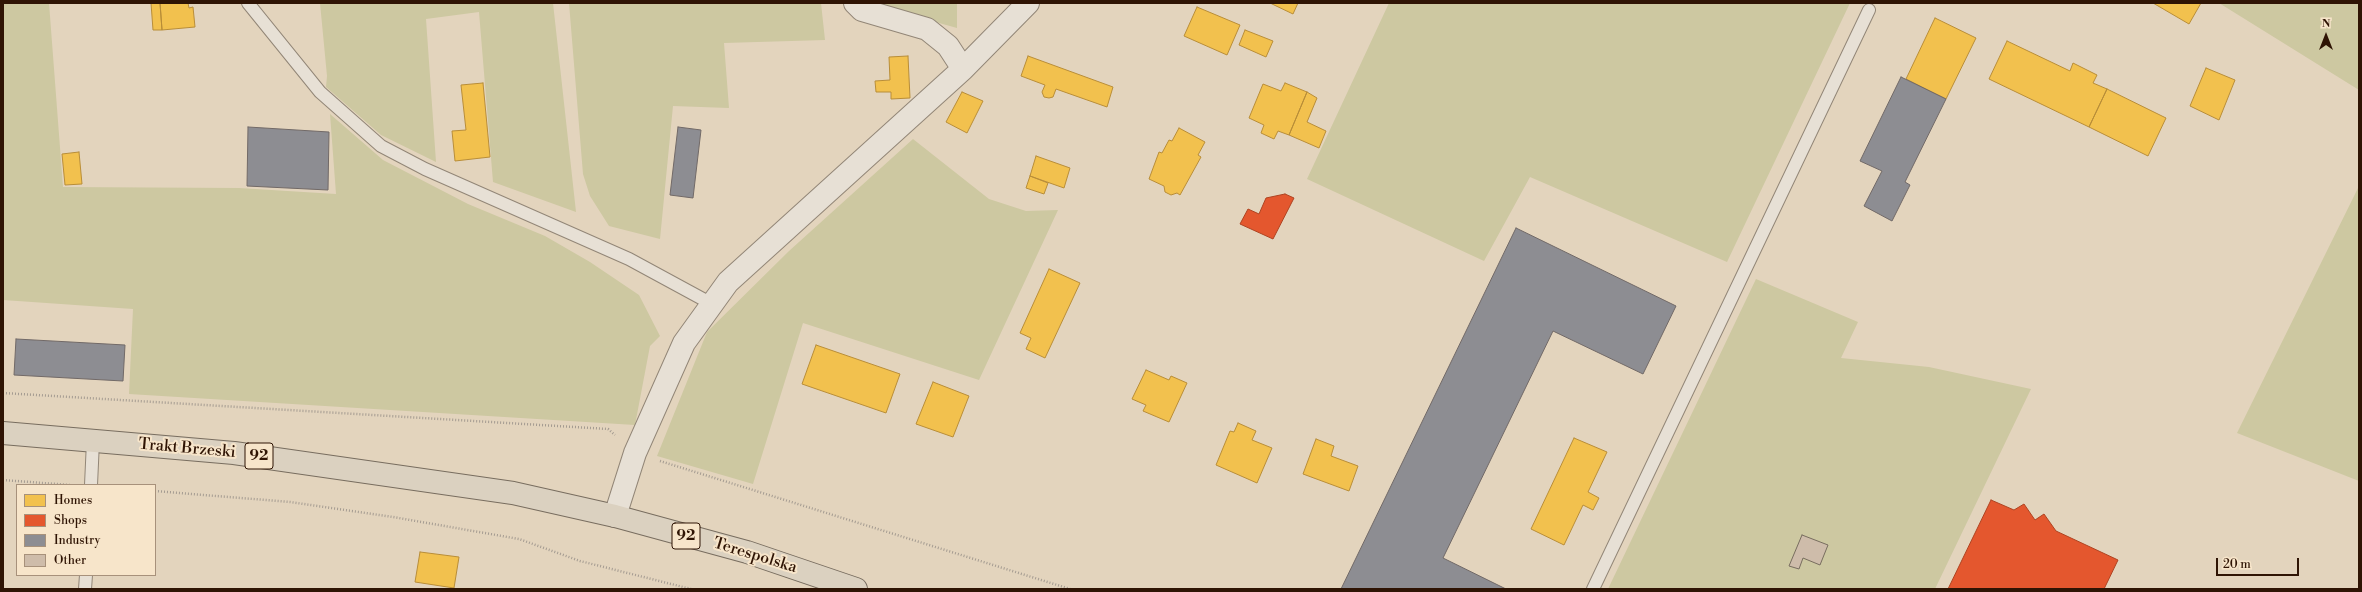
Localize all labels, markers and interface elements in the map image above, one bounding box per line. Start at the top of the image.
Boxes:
north arrow [2306,16,2346,56]
text: N [2322,17,2330,31]
street label: Trakt Brzeski [138,435,236,463]
road number: 92 [245,443,273,469]
legend [16,484,156,576]
text: Homes [54,493,92,508]
text: Shops [54,513,87,528]
road number: 92 [672,523,700,549]
text: Industry [54,533,100,548]
street label: Terespolska [711,534,799,578]
scale bar [2218,550,2301,576]
text: Other [54,553,86,568]
text: 20 m [2223,557,2251,572]

